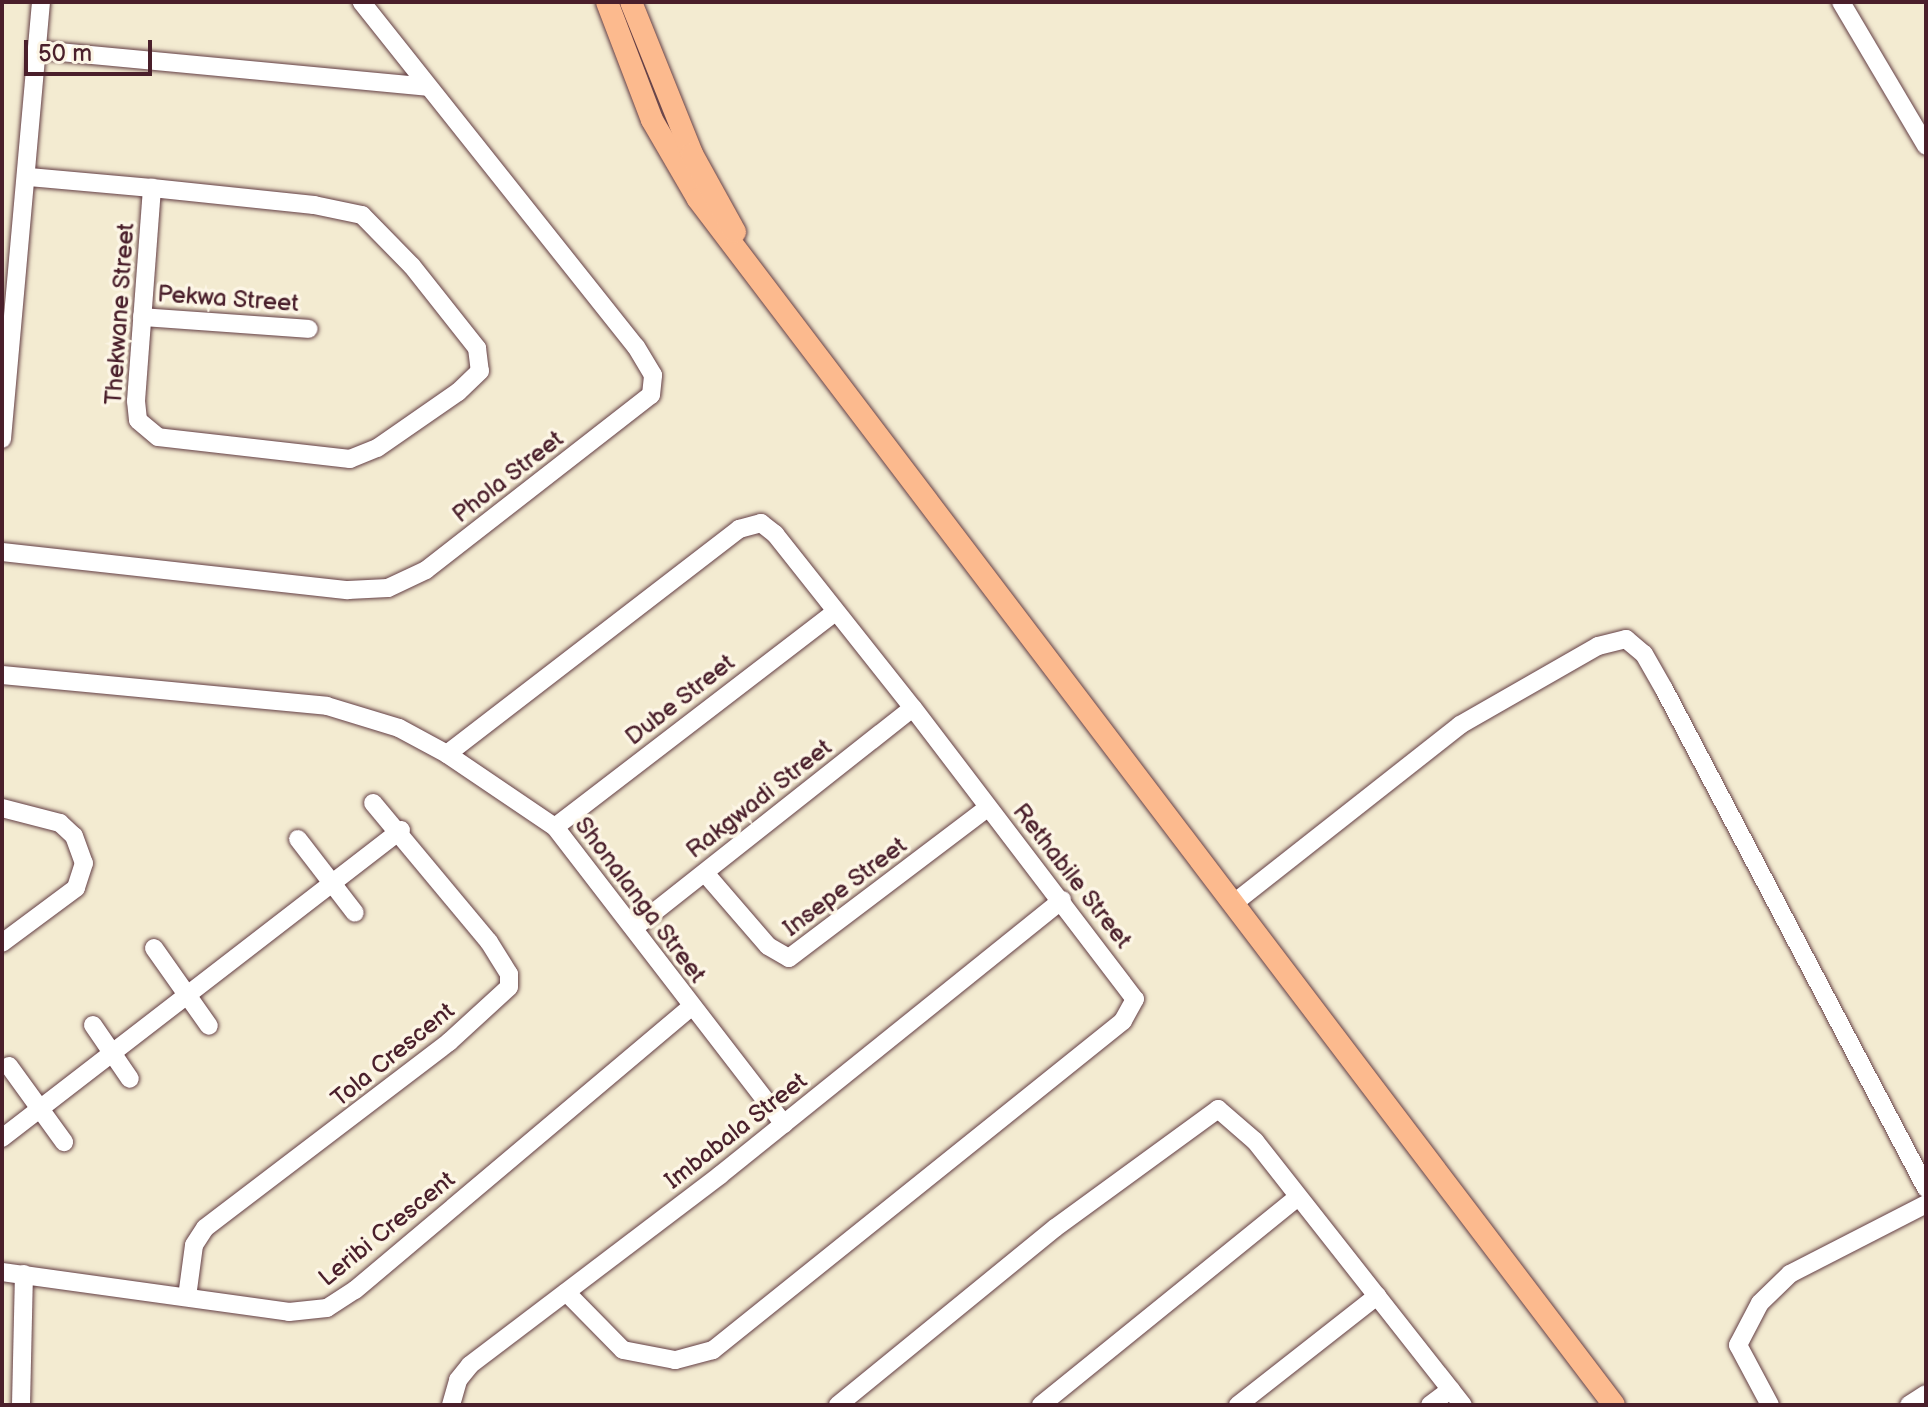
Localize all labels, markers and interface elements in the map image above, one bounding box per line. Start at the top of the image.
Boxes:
scale bar [28,24,156,74]
text: 50 m [38,39,92,68]
street label: Thekwane Street [99,222,141,406]
street label: Pekwa Street [156,280,300,318]
street label: Phola Street [447,425,569,529]
street label: Dube Street [620,648,740,752]
street label: Rakgwadi Street [680,733,838,865]
street label: Rethabile Street [1006,798,1138,954]
street label: Shonalanga Street [568,811,712,989]
street label: Insepe Street [777,831,913,943]
street label: Tola Crescent [326,997,460,1113]
street label: Imbabala Street [659,1066,813,1196]
street label: Leribi Crescent [313,1165,461,1293]

